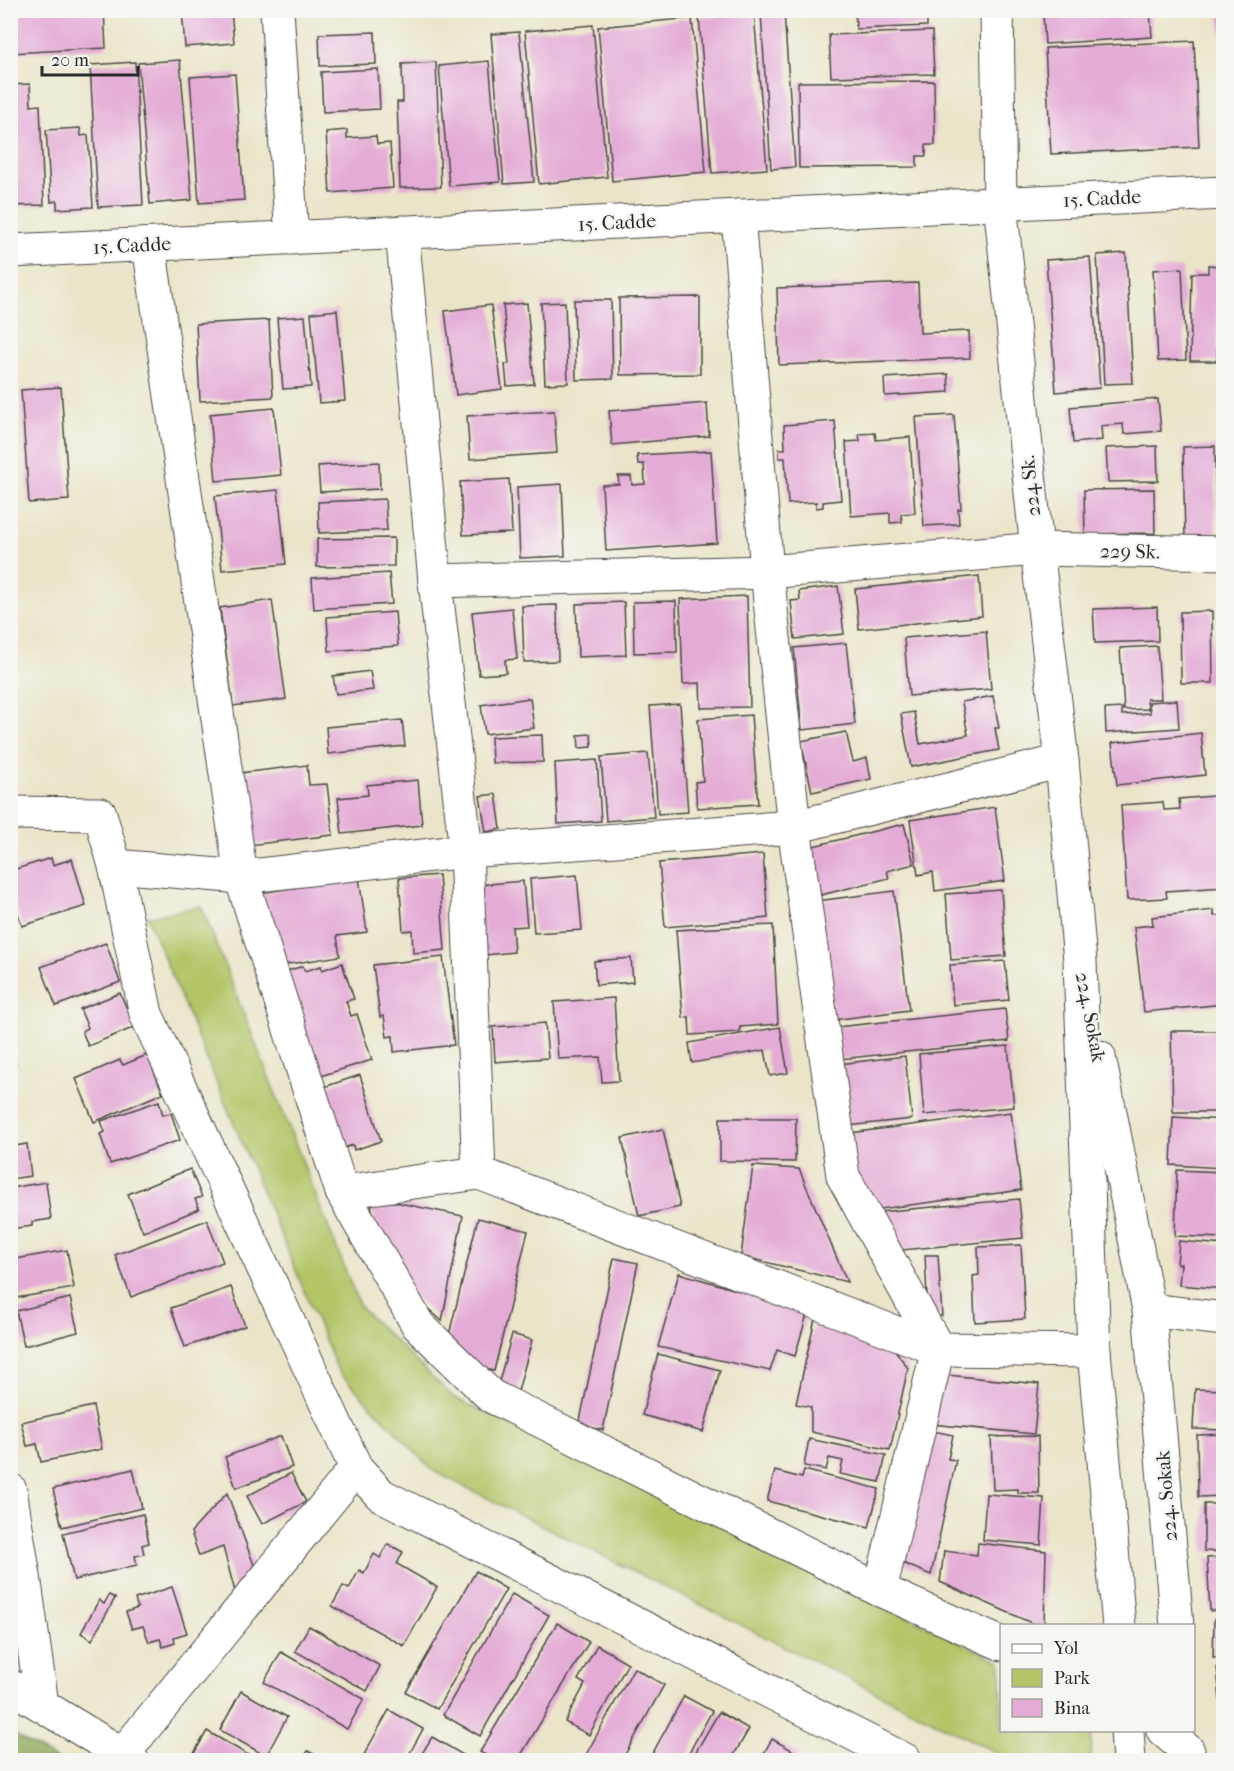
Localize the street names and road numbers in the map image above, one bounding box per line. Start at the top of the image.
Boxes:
street label: 15. Cadde [1062,185,1142,212]
street label: 15. Cadde [577,209,657,236]
street label: 15. Cadde [92,232,172,259]
street label: 224 Sk. [1016,454,1045,518]
street label: 229 Sk. [1100,539,1160,564]
street label: 224. Sokak [1071,970,1111,1065]
street label: 224. Sokak [1151,1449,1182,1542]

